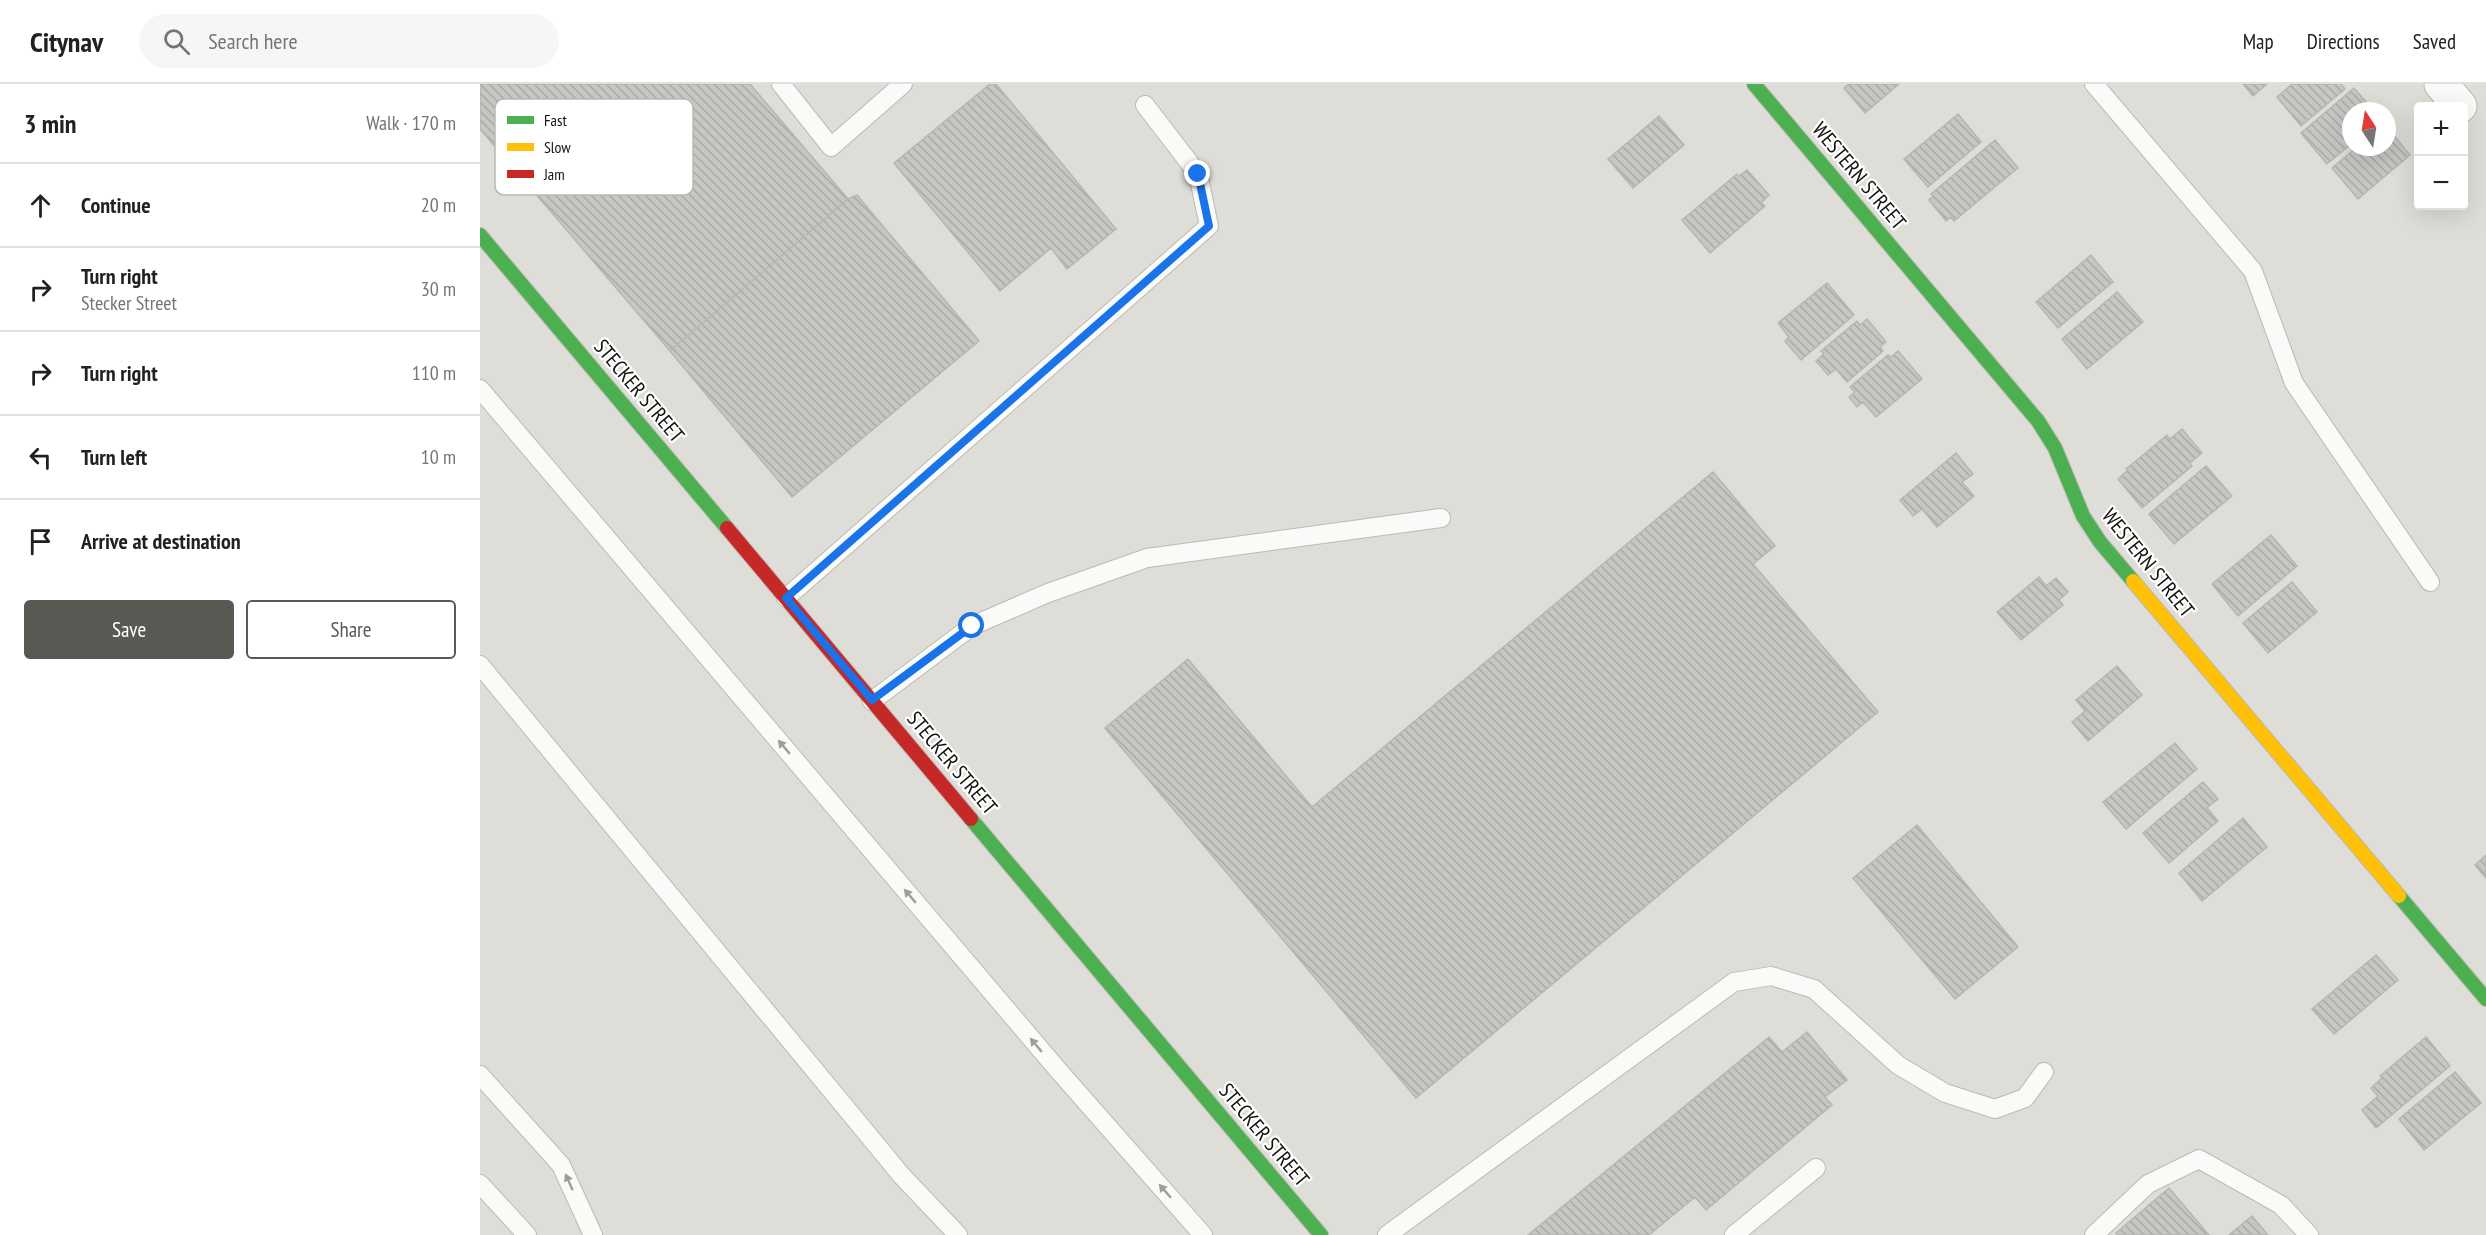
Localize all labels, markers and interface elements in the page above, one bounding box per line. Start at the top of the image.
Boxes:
search box [139,14,559,68]
text: Citynav [30,23,103,60]
icon: search [160,25,193,58]
text: Search here [208,27,298,55]
text: Map [2243,28,2274,55]
text: Directions [2307,28,2380,55]
text: Saved [2413,28,2456,55]
legend [495,99,693,195]
north arrow [2342,102,2396,156]
map controls [2414,102,2468,210]
button: + [2414,102,2468,156]
text: 3 min [24,107,77,140]
text: Walk · 170 m [366,110,456,136]
text: Fast [544,110,567,130]
street label: WESTERN STREET [1807,116,1913,235]
text: Slow [544,137,571,157]
button: − [2414,156,2468,210]
route end [1184,160,1210,186]
text: Jam [543,164,565,184]
icon: ahead [24,189,57,222]
text: Continue [81,191,151,219]
text: 20 m [421,192,456,218]
text: Turn right [81,262,158,290]
icon: right [24,273,57,306]
text: 30 m [421,276,456,302]
text: Stecker Street [81,290,177,316]
street label: STECKER STREET [588,333,691,448]
icon: right [24,357,57,390]
text: Turn right [81,359,158,387]
text: 110 m [412,360,456,386]
icon: left [24,441,57,474]
text: Turn left [81,443,147,471]
text: 10 m [421,444,456,470]
street label: WESTERN STREET [2096,503,2201,623]
icon: arrive [24,525,57,558]
text: Arrive at destination [81,527,241,555]
button: Save [24,600,234,659]
button: Share [246,600,456,659]
route start [958,612,984,638]
street label: STECKER STREET [901,705,1004,820]
one-way arrow [778,740,791,755]
one-way arrow [904,889,917,904]
one-way arrow [1030,1038,1043,1053]
street label: STECKER STREET [1213,1077,1316,1192]
one-way arrow [564,1172,574,1190]
one-way arrow [1159,1184,1172,1199]

